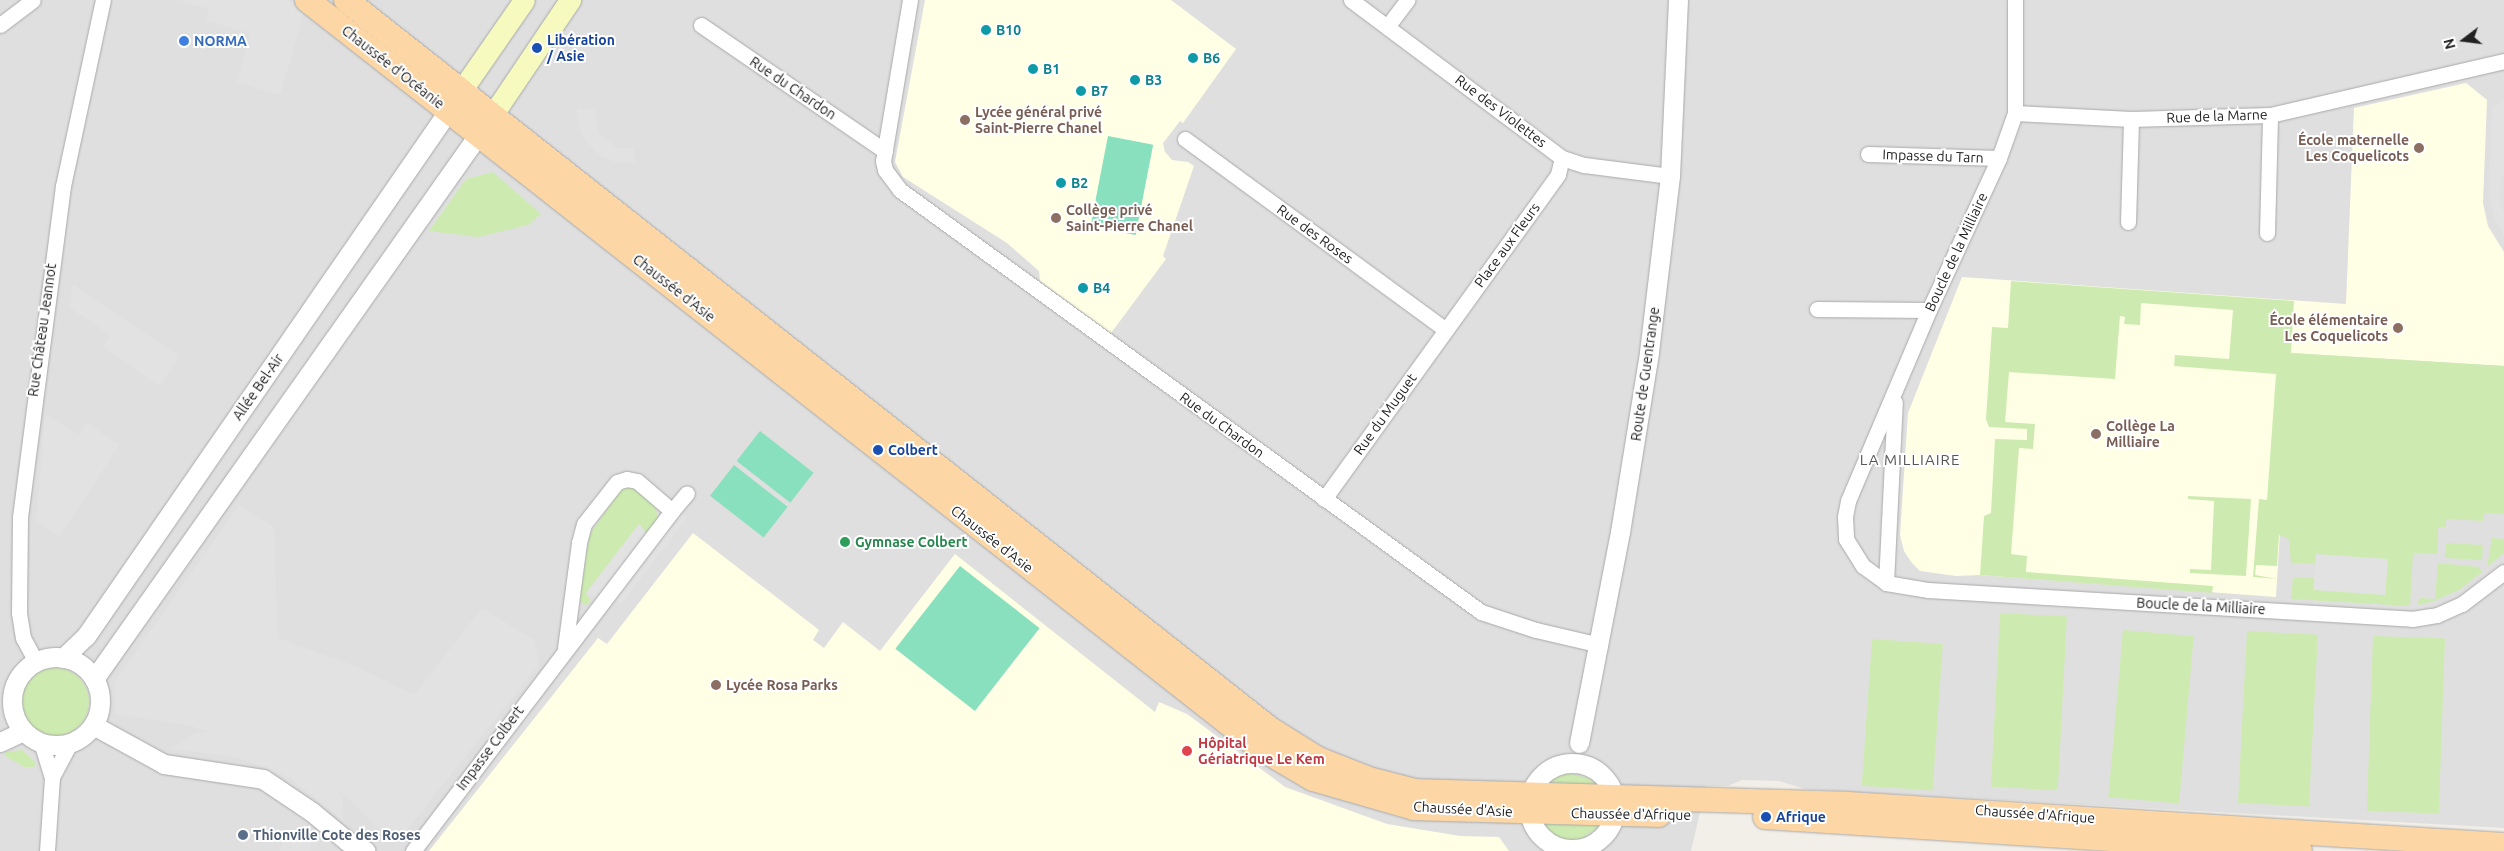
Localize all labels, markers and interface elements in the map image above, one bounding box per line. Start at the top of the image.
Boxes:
north arrow [2439,15,2489,65]
street label: Chaussée d'Océanie [338,22,448,112]
place label: B10 [996,22,1021,38]
marker: B10 [980,24,992,36]
place label: Libération / Asie [547,32,615,64]
place label: NORMA [194,33,247,49]
marker: NORMA [178,35,190,47]
text: N [2440,37,2459,51]
marker: Libération / Asie [531,42,543,54]
place label: B6 [1203,50,1220,66]
marker: B6 [1187,52,1199,64]
street label: Rue du Chardon [747,53,839,123]
place label: B1 [1043,61,1060,77]
marker: B1 [1027,63,1039,75]
street label: Rue des Violettes [1452,71,1550,151]
place label: B3 [1145,72,1162,88]
marker: B3 [1129,74,1141,86]
place label: B7 [1091,83,1108,99]
marker: B7 [1075,85,1087,97]
place label: Lycée général privé Saint-Pierre Chanel [975,104,1102,136]
street label: Rue de la Marne [2166,106,2268,126]
marker: Lycée général privé Saint-Pierre Chanel [959,114,971,126]
place label: École maternelle Les Coquelicots [2298,132,2409,164]
marker: École maternelle Les Coquelicots [2413,142,2425,154]
street label: Impasse du Tarn [1882,146,1984,166]
place label: B2 [1071,175,1088,191]
marker: B2 [1055,177,1067,189]
street label: Boucle de la Milliaire [1921,190,1991,314]
street label: Place aux Fleurs [1471,200,1543,290]
street label: Rue des Roses [1274,201,1356,267]
place label: Collège privé Saint-Pierre Chanel [1066,202,1193,234]
marker: Collège privé Saint-Pierre Chanel [1050,212,1062,224]
street label: Chaussée d'Asie [630,251,718,325]
street label: Rue Château Jeannot [24,262,60,398]
place label: B4 [1093,280,1110,296]
marker: B4 [1077,282,1089,294]
street label: Route de Guentrange [1627,306,1663,442]
place label: École élémentaire Les Coquelicots [2269,312,2388,344]
marker: École élémentaire Les Coquelicots [2392,322,2404,334]
street label: Allée Bel-Air [229,351,287,423]
street label: Rue du Muguet [1350,370,1420,458]
street label: Rue du Chardon [1176,389,1268,461]
place label: Collège La Milliaire [2106,418,2175,451]
marker: Collège La Milliaire [2090,428,2102,440]
place label: Colbert [888,442,938,458]
marker: Colbert [872,444,884,456]
district label: LA MILLIAIRE [1858,451,1962,469]
street label: Chaussée d'Asie [948,502,1036,576]
place label: Gymnase Colbert [855,534,968,550]
marker: Gymnase Colbert [839,536,851,548]
street label: Boucle de la Milliaire [2136,594,2266,618]
place label: Lycée Rosa Parks [726,677,838,693]
marker: Lycée Rosa Parks [710,679,722,691]
street label: Impasse Colbert [453,702,527,794]
place label: Hôpital Gériatrique Le Kem [1198,735,1325,768]
marker: Hôpital Gériatrique Le Kem [1180,744,1194,758]
street label: Chaussée d'Asie [1413,798,1513,820]
street label: Chaussée d'Afrique [1974,801,2096,827]
street label: Chaussée d'Afrique [1571,805,1691,823]
place label: Afrique [1776,809,1826,825]
marker: Afrique [1760,811,1772,823]
place label: Thionville Cote des Roses [253,827,421,843]
marker: Thionville Cote des Roses [237,829,249,841]

